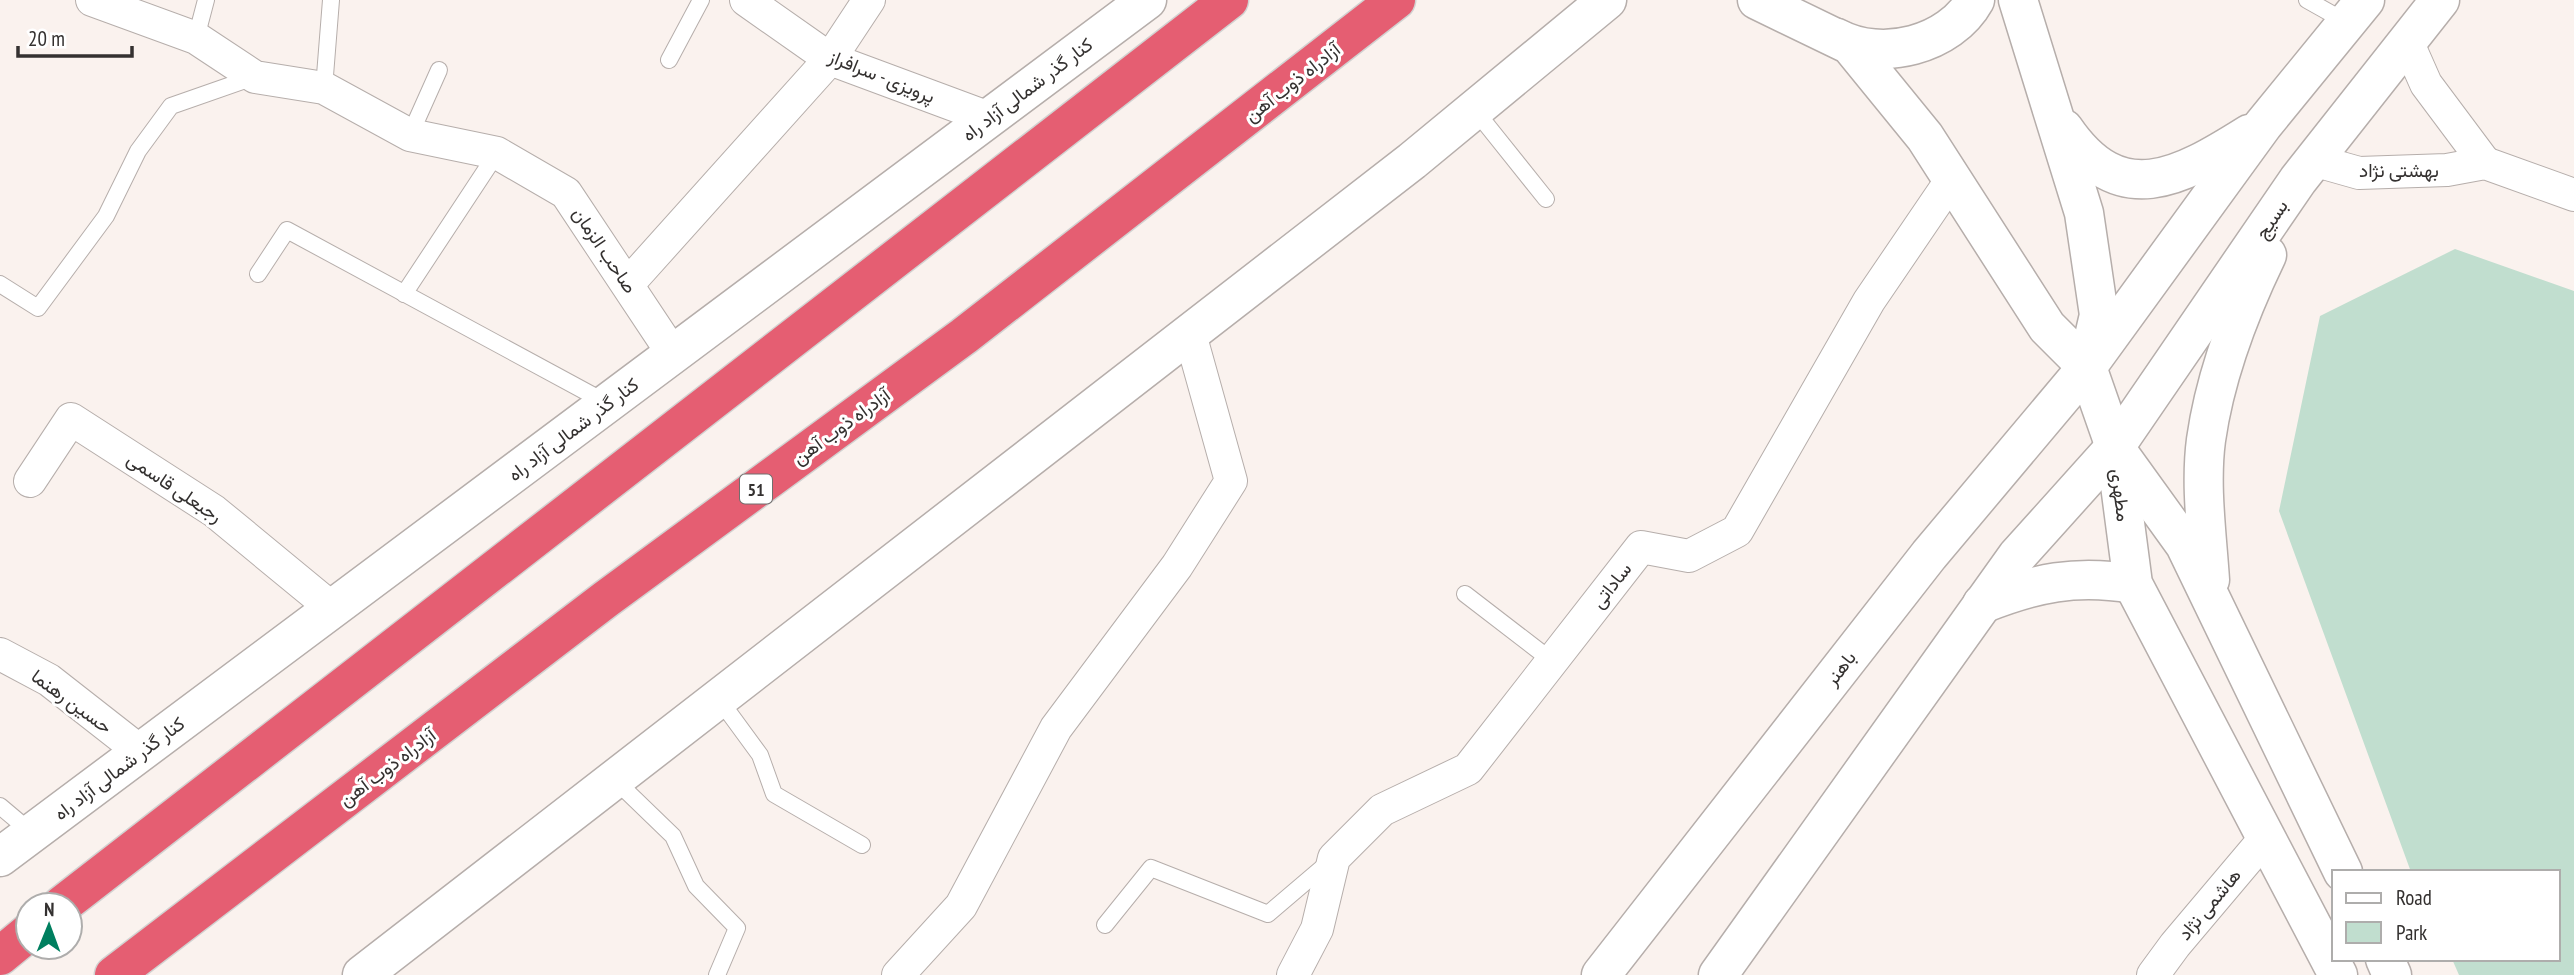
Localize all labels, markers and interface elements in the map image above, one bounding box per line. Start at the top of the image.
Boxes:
scale bar [18,14,131,58]
text: 20 m [28,25,65,52]
street label: کنار گذر شمالی آزاد راه [957,32,1097,146]
street label: آزادراه ذوب آهن [1239,36,1346,127]
street label: پرویزی - سرافراز [824,43,939,110]
street label: بهشتی نژاد [2359,158,2439,182]
street label: بسیج [2249,195,2295,245]
street label: صاحب الزمان [567,202,643,298]
street label: کنار گذر شمالی آزاد راه [503,372,643,486]
street label: آزادراه ذوب آهن [787,382,896,470]
street label: رجبعلی قاسمی [123,446,227,528]
street label: مطهری [2106,467,2136,523]
road number: 51 [740,475,772,504]
street label: ساداتی [1586,557,1636,613]
street label: باهنر [1818,646,1861,691]
street label: حسین رهنما [27,664,117,738]
street label: کنار گذر شمالی آزاد راه [49,711,189,825]
street label: آزادراه ذوب آهن [334,722,441,811]
street label: هاشمی نژاد [2172,863,2246,945]
legend [2332,870,2560,961]
text: Road [2396,884,2432,911]
north arrow [14,891,84,961]
text: N [44,897,55,921]
text: Park [2396,919,2427,946]

